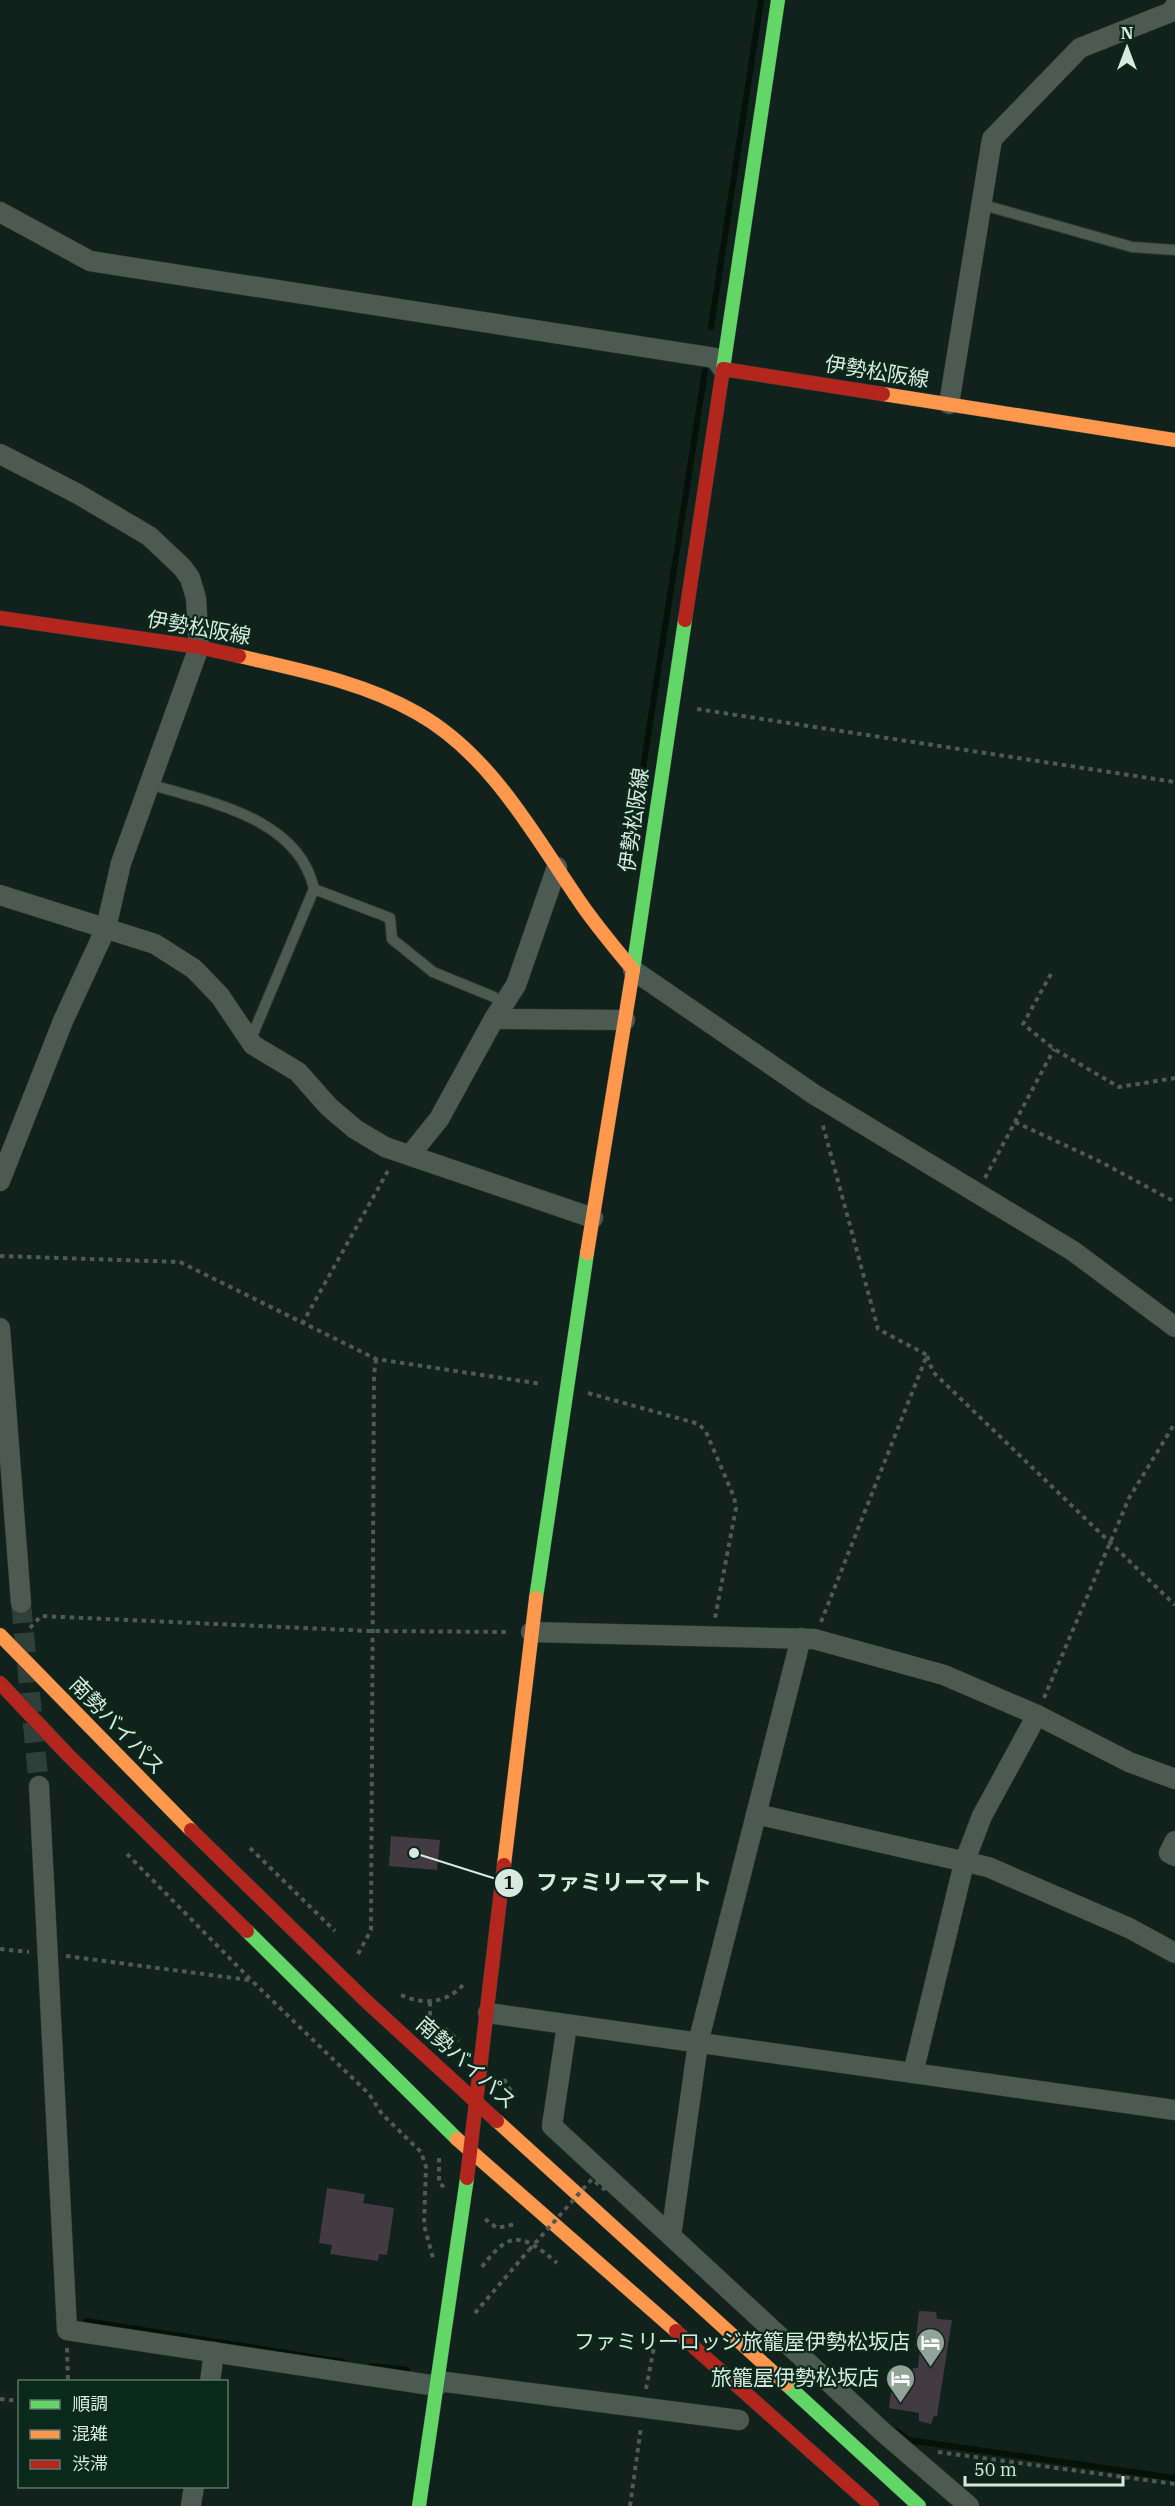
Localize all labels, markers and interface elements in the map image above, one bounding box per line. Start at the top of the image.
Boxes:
north arrow [1097,18,1157,78]
text: N [1121,23,1133,43]
street label: 伊勢松阪線 [823,349,931,393]
street label: 伊勢松阪線 [145,604,253,650]
street label: 伊勢松阪線 [612,766,654,874]
street label: 南勢バイパス [64,1670,171,1780]
callout: ファミリーマート [494,1863,724,1903]
text: ファミリーマート [536,1867,712,1896]
text: 1 [504,1871,515,1894]
street label: 南勢バイパス [411,2010,523,2115]
hotel icon: ファミリーロッジ旅籠屋伊勢松坂店 [915,2326,947,2368]
place label: ファミリーロッジ旅籠屋伊勢松坂店 [574,2327,910,2355]
hotel icon: 旅籠屋伊勢松坂店 [884,2362,916,2404]
place label: 旅籠屋伊勢松坂店 [711,2363,879,2391]
legend [18,2380,228,2488]
text: 順調 [72,2392,108,2415]
text: 混雑 [72,2422,108,2445]
scale bar [965,2449,1122,2487]
text: 渋滞 [72,2452,108,2475]
text: 50 m [974,2458,1017,2481]

